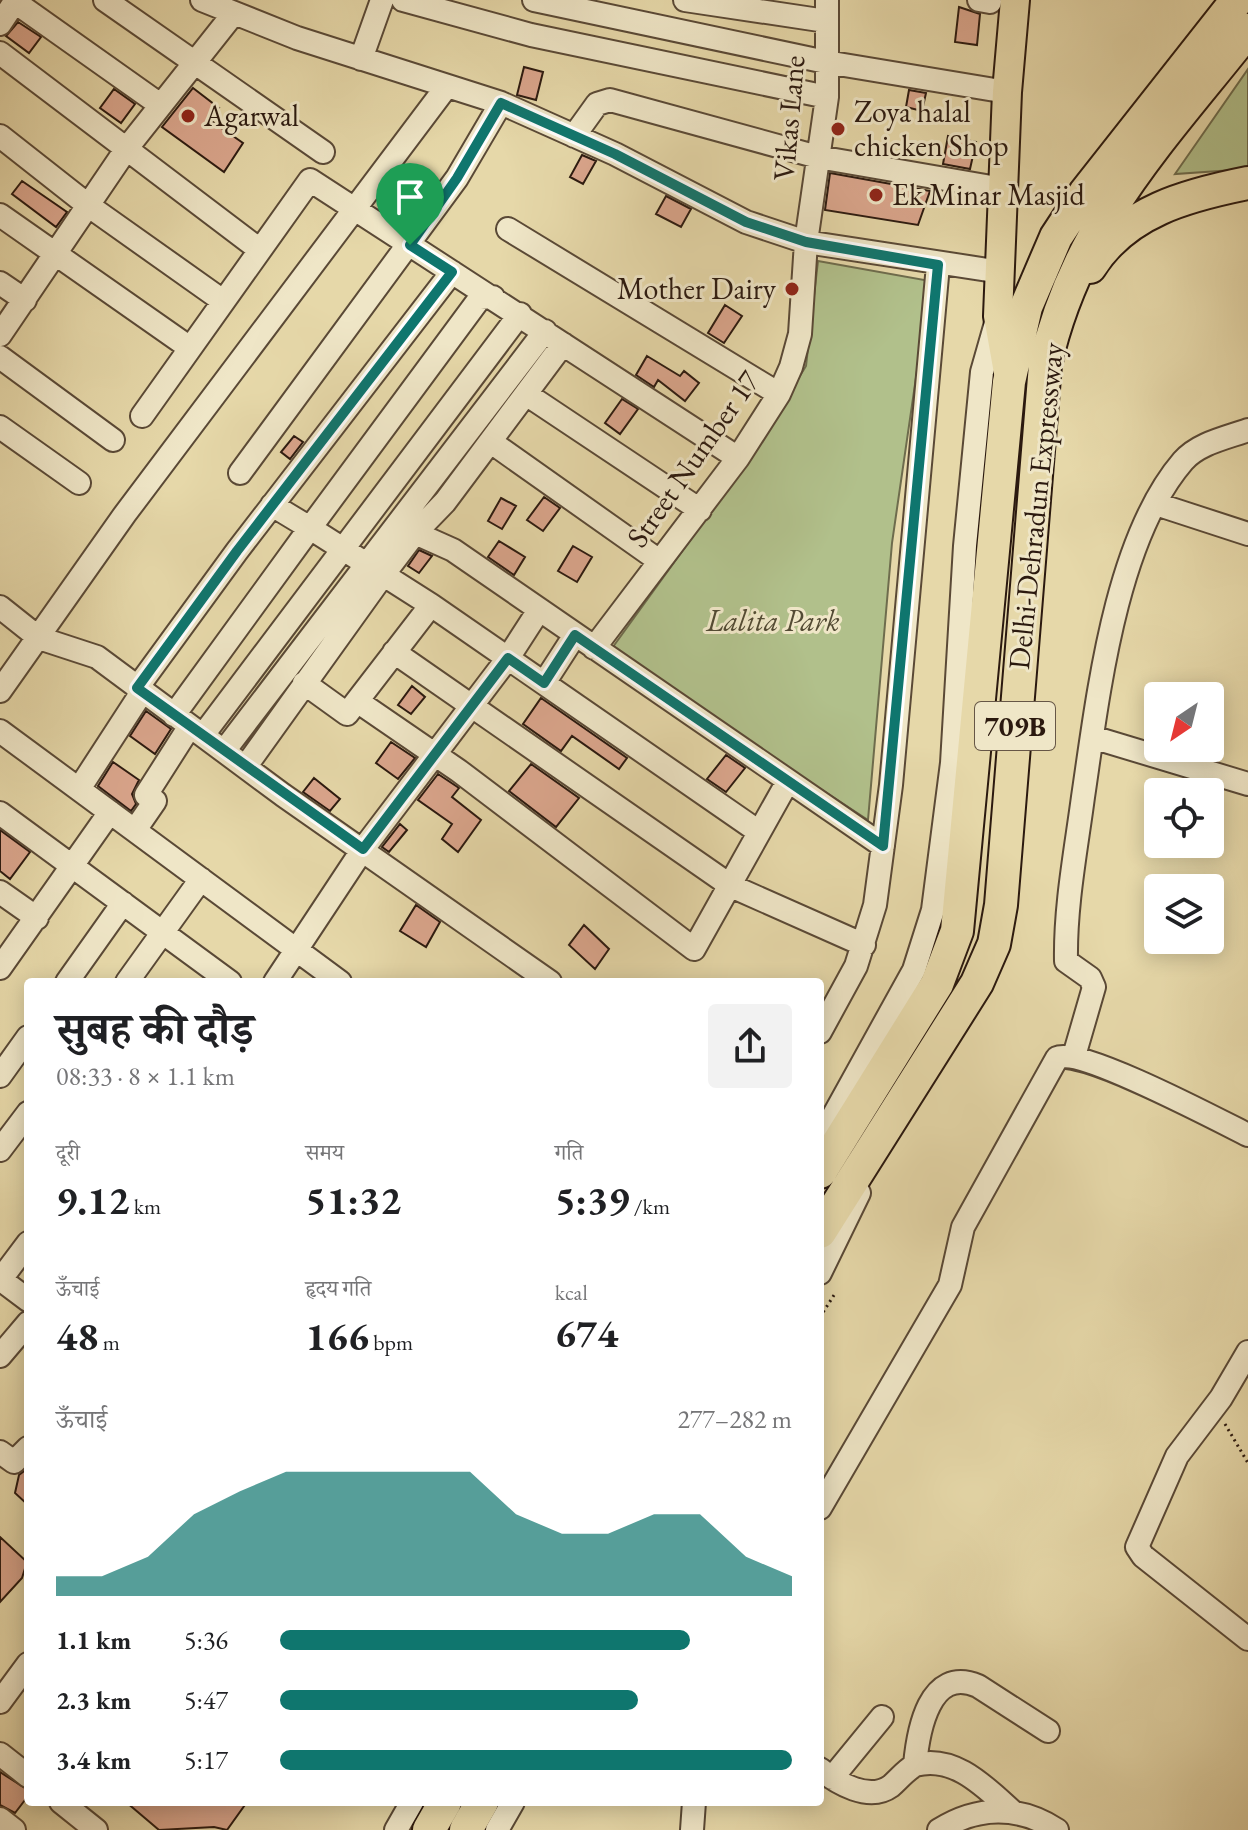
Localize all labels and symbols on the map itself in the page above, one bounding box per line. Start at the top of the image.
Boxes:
street label: Vikas Lane [764,54,813,182]
place label: Zoya halal chicken Shop [854,92,1009,165]
place label: Agarwal [203,96,299,135]
marker: Agarwal [179,107,197,125]
marker: Zoya halal chicken Shop [829,120,847,138]
pin [376,163,444,245]
place label: Ek Minar Masjid [892,175,1085,214]
marker: Ek Minar Masjid [867,186,885,204]
place label: Mother Dairy [617,269,777,308]
marker: Mother Dairy [783,280,801,298]
street label: Delhi-Dehradun Expressway [999,340,1072,671]
street label: Street Number 17 [617,362,768,555]
park label: Lalita Park [705,601,840,640]
north arrow [1144,682,1224,762]
road number: 709B [975,702,1055,750]

